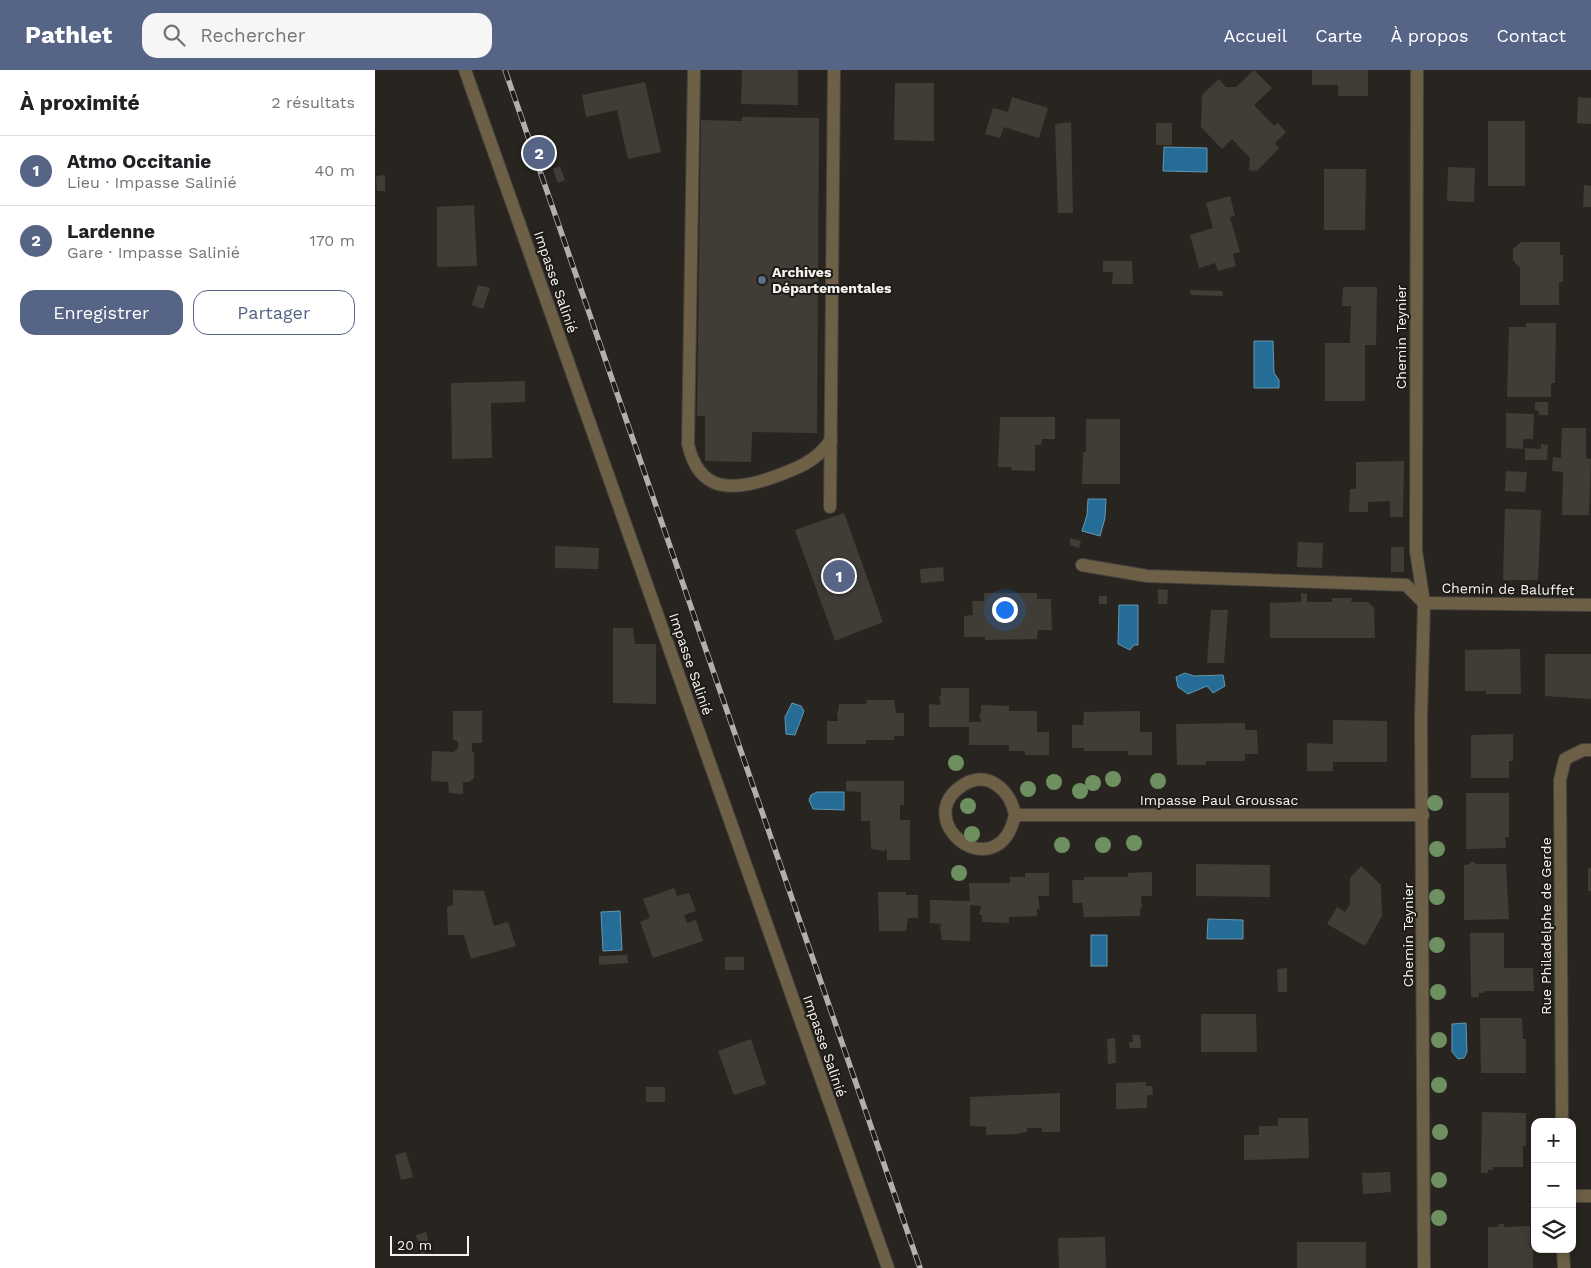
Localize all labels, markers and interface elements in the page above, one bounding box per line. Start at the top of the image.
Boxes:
search box [142,13,492,58]
text: Pathlet [25,21,112,49]
icon: search [160,21,188,49]
text: Rechercher [200,24,305,47]
text: Accueil [1224,25,1287,46]
text: Carte [1315,25,1362,46]
text: À propos [1390,25,1468,46]
text: Contact [1496,25,1566,46]
text: À proximité [20,90,140,115]
text: 2 résultats [271,93,355,112]
pin: 2 [523,134,555,172]
text: Atmo Occitanie [67,150,211,173]
text: 1 [33,161,39,180]
text: 40 m [315,161,355,180]
text: Lieu · Impasse Salinié [67,173,237,192]
text: Lardenne [67,220,155,243]
street label: Impasse Salinié [531,229,581,335]
text: 2 [31,231,41,250]
text: 170 m [309,231,355,250]
text: Gare · Impasse Salinié [67,243,240,262]
place label: Archives Départementales [772,264,892,296]
marker: Archives Départementales [756,274,768,286]
street label: Chemin Teynier [1393,284,1409,389]
button: Enregistrer [20,290,183,335]
button: Partager [193,290,355,335]
pin: 1 [823,557,855,595]
street label: Chemin de Baluffet [1441,580,1575,598]
your location [992,597,1018,623]
street label: Impasse Salinié [666,611,716,717]
street label: Impasse Paul Groussac [1140,792,1298,808]
street label: Rue Philadelphe de Gerde [1538,837,1554,1015]
street label: Chemin Teynier [1400,882,1416,987]
street label: Impasse Salinié [800,993,850,1099]
map controls [1531,1118,1576,1253]
button: + [1531,1118,1576,1163]
button: − [1531,1163,1576,1208]
button: layers [1531,1208,1576,1253]
scale bar [390,1233,469,1256]
text: 20 m [397,1237,432,1253]

